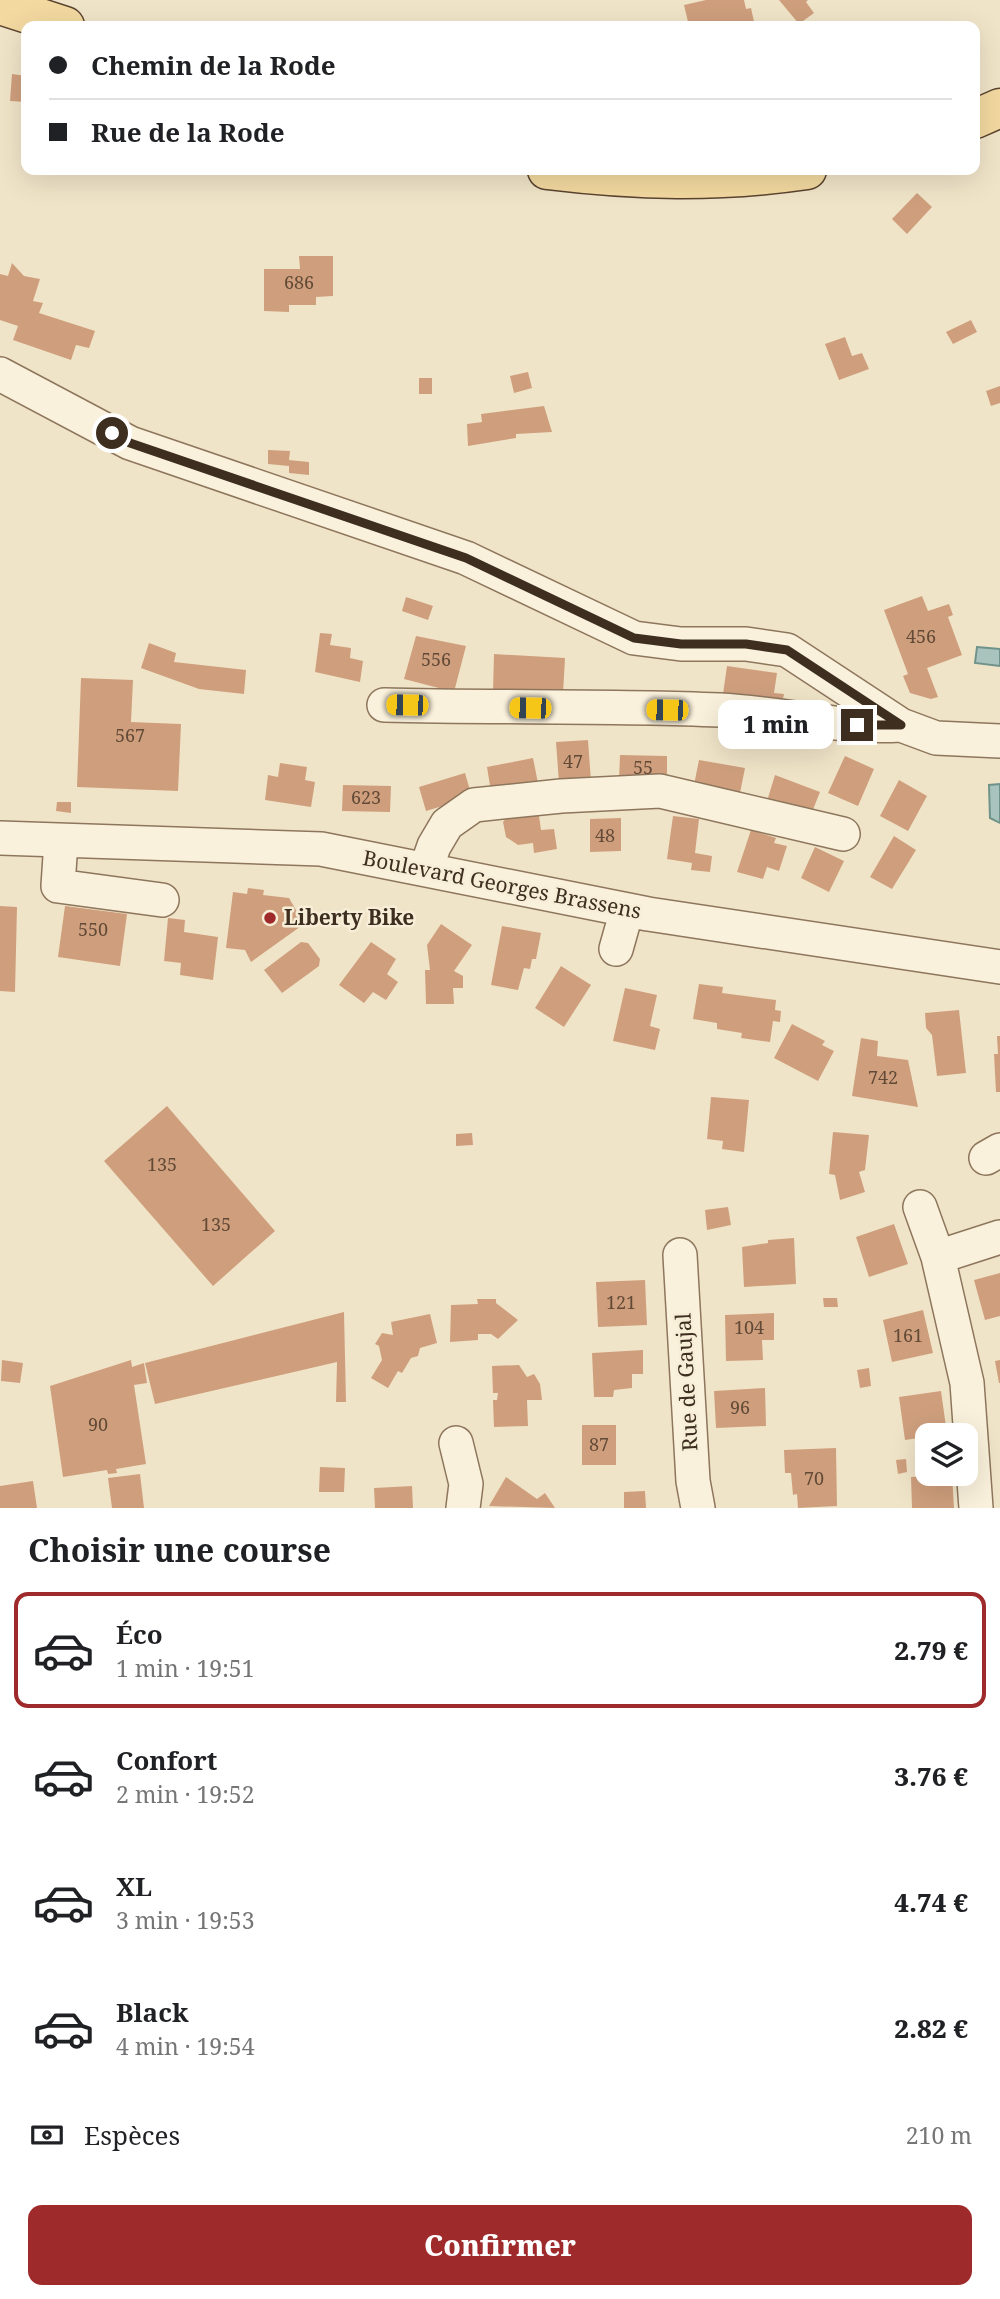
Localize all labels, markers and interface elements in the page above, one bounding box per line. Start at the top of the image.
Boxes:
text: Chemin de la Rode [91,47,336,83]
text: Rue de la Rode [91,114,285,150]
house number: 686 [284,270,314,294]
route start [96,417,128,449]
house number: 456 [906,624,936,648]
house number: 556 [421,647,451,671]
car [386,694,429,716]
car [509,697,552,719]
car [646,699,689,721]
callout: 1 min [717,700,832,750]
text: 1 min [743,708,809,740]
route end [841,709,873,741]
house number: 567 [115,723,145,747]
house number: 47 [563,749,583,773]
house number: 55 [633,755,653,779]
house number: 623 [351,785,381,809]
house number: 48 [595,823,615,847]
street label: Boulevard Georges Brassens [361,843,644,925]
place label: Liberty Bike [284,903,414,931]
marker: Liberty Bike [262,910,278,926]
house number: 550 [78,917,108,941]
house number: 742 [868,1065,898,1089]
house number: 135 [147,1152,177,1176]
house number: 135 [201,1212,231,1236]
house number: 121 [606,1290,636,1314]
street label: Rue de Gaujal [668,1312,704,1452]
house number: 104 [734,1315,764,1339]
house number: 161 [893,1323,923,1347]
house number: 96 [730,1395,750,1419]
house number: 90 [88,1412,108,1436]
map controls [915,1423,978,1486]
button: layers [915,1423,978,1486]
house number: 87 [589,1432,609,1456]
house number: 70 [804,1466,824,1490]
text: Choisir une course [28,1528,331,1571]
text: Éco [116,1616,163,1652]
icon: car [32,1619,95,1682]
text: 2.79 € [894,1632,968,1668]
text: 1 min · 19:51 [116,1652,254,1684]
text: Confort [116,1742,217,1778]
icon: car [32,1745,95,1808]
text: 3.76 € [894,1758,968,1794]
text: 2 min · 19:52 [116,1778,254,1810]
text: XL [116,1868,152,1904]
icon: car [32,1871,95,1934]
text: 4.74 € [894,1884,968,1920]
text: 3 min · 19:53 [116,1904,254,1936]
text: Black [116,1994,189,2030]
icon: car [32,1997,95,2060]
text: 2.82 € [894,2010,968,2046]
text: 4 min · 19:54 [116,2030,254,2062]
icon: cash [28,2116,66,2154]
text: Espèces [84,2117,180,2153]
text: 210 m [906,2119,972,2151]
button: Confirmer [28,2205,972,2285]

